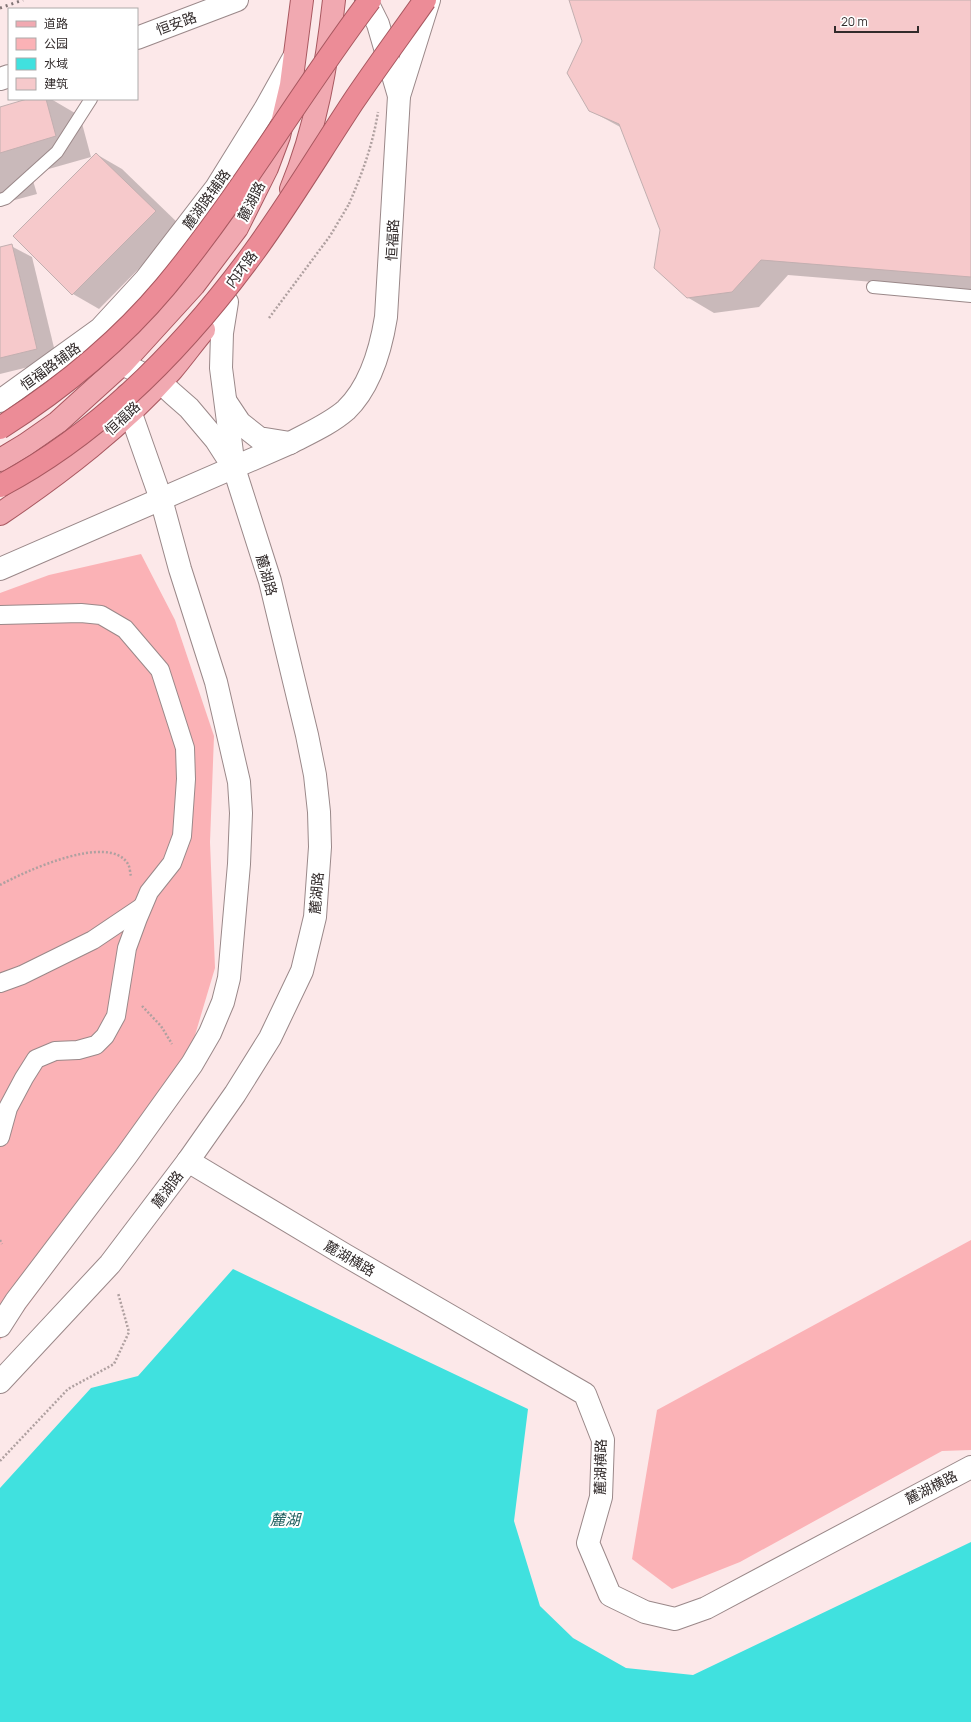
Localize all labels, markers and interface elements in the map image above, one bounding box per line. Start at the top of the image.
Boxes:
street label: 恒安路 [153,7,199,39]
legend [8,8,138,100]
scale bar [835,8,918,34]
text: 20 m [841,13,868,30]
text: 道路 [44,15,68,32]
text: 公园 [44,35,68,52]
text: 水域 [44,55,68,72]
text: 建筑 [44,75,68,92]
street label: 麓湖路辅路 [178,165,234,233]
street label: 麓湖路 [233,178,269,224]
street label: 恒福路 [381,219,403,261]
street label: 内环路 [221,247,261,291]
street label: 恒福路辅路 [16,338,84,394]
street label: 恒福路 [100,397,144,439]
street label: 麓湖路 [252,552,282,598]
street label: 麓湖路 [305,871,327,915]
street label: 麓湖路 [147,1167,187,1211]
street label: 麓湖横路 [321,1236,379,1280]
street label: 麓湖横路 [590,1439,610,1495]
street label: 麓湖横路 [902,1466,960,1508]
water label: 麓湖 [270,1509,302,1530]

